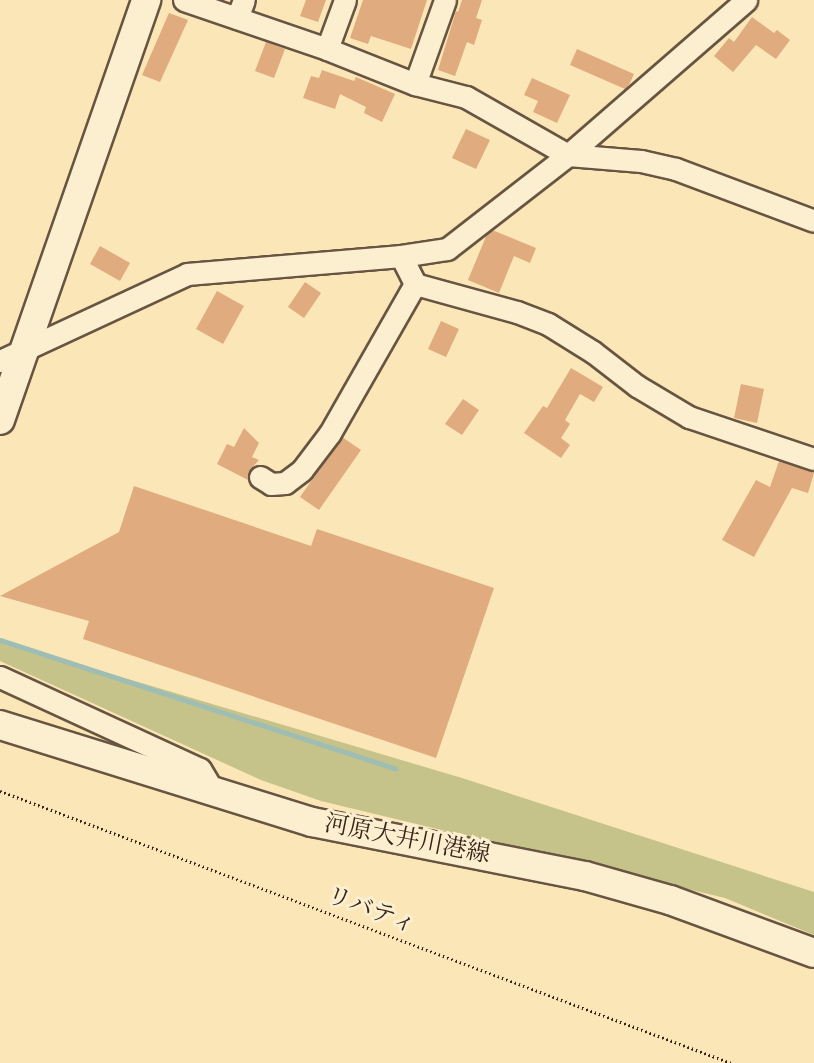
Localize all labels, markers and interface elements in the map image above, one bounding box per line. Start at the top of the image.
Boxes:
street label: 河原大井川港線 [322,811,492,871]
street label: リバティ [321,882,421,942]

